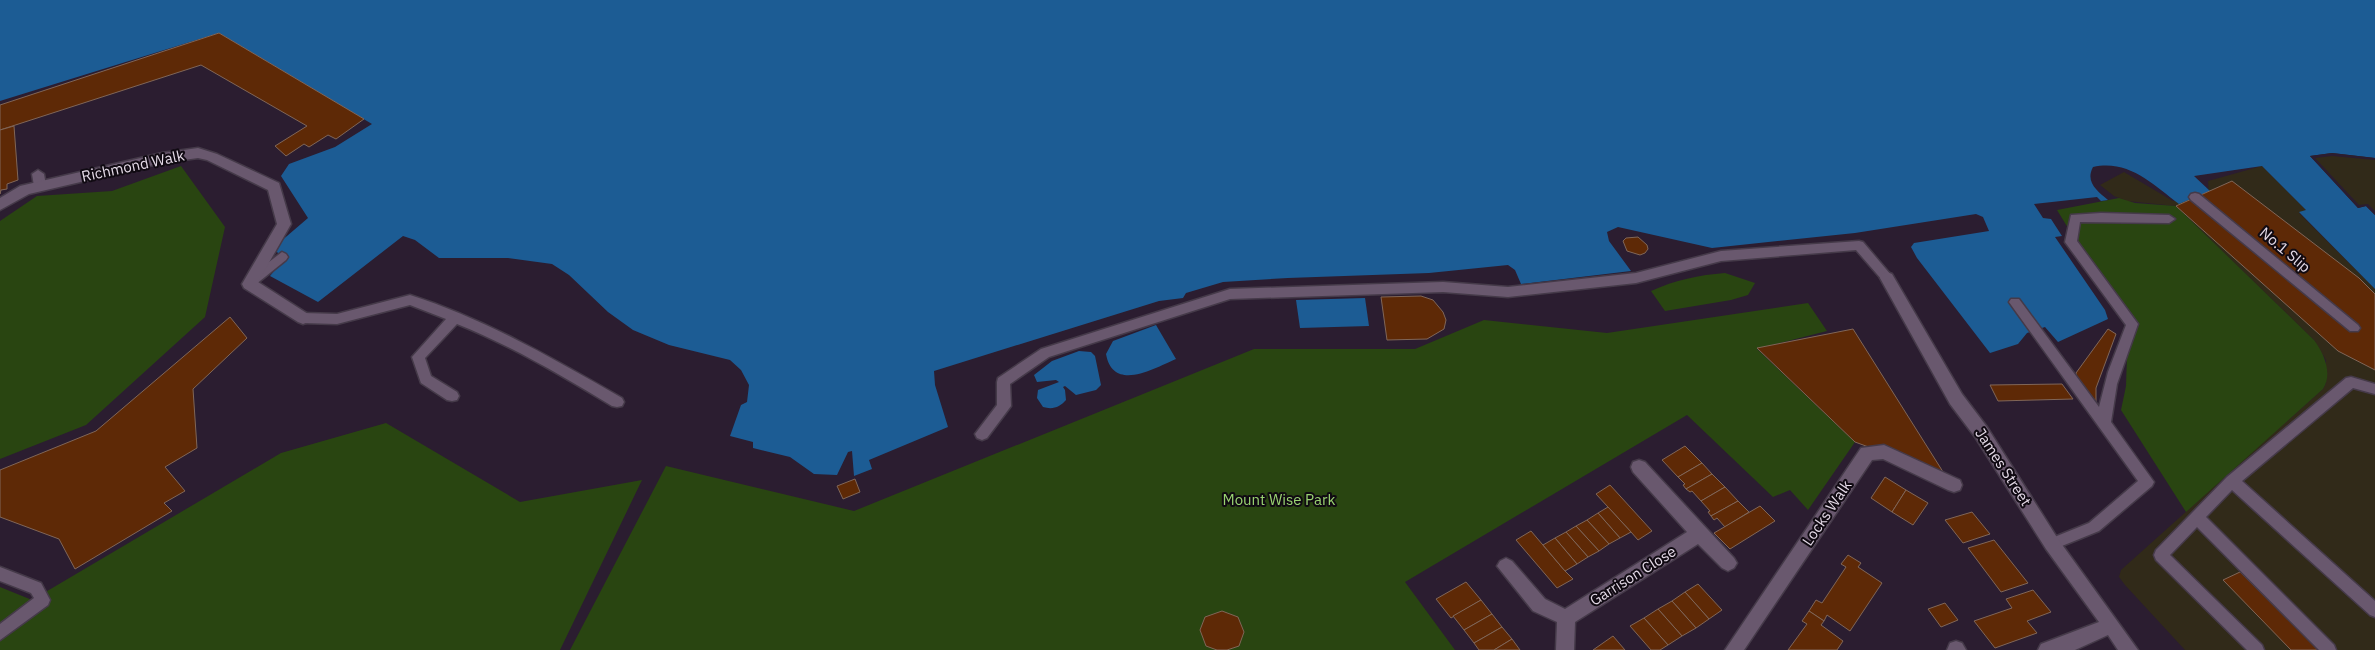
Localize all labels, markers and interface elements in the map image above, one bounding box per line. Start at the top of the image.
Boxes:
street label: Richmond Walk [80,145,186,186]
street label: No.1 Slip [2256,223,2315,276]
street label: James Street [1971,424,2036,509]
street label: Locks Walk [1798,476,1856,549]
park label: Mount Wise Park [1223,490,1336,509]
street label: Garrison Close [1586,541,1679,610]

